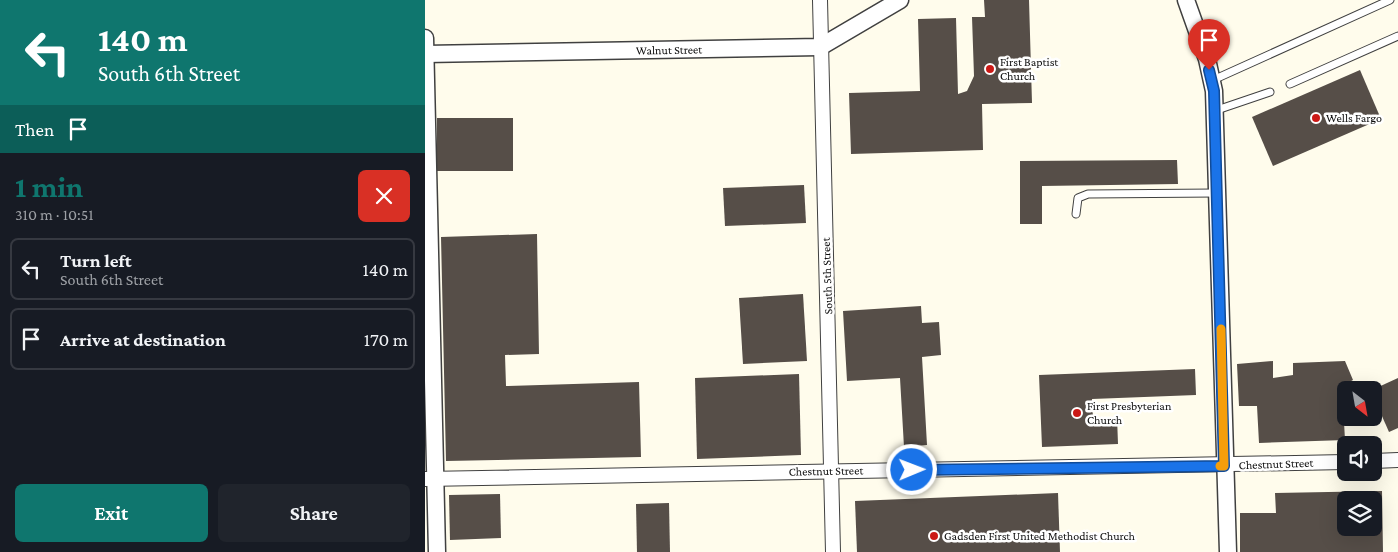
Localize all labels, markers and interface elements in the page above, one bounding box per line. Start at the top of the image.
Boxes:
pin [1188,19,1230,70]
icon: left [15,20,80,85]
text: 140 m [98,20,188,59]
icon: arrive [1195,26,1223,54]
street label: Walnut Street [636,42,703,58]
place label: First Baptist Church [1000,55,1059,83]
text: South 6th Street [98,61,240,86]
marker: First Baptist Church [984,63,996,75]
place label: Wells Fargo [1326,111,1382,125]
marker: Wells Fargo [1310,112,1322,124]
icon: arrive [64,115,92,143]
text: Then [15,119,54,140]
text: 1 min [15,170,83,203]
button: close [358,170,410,222]
text: 310 m · 10:51 [15,206,93,223]
street label: South 5th Street [819,236,835,315]
text: Turn left [60,250,132,271]
icon: left [17,255,45,283]
text: 140 m [362,259,408,280]
text: South 6th Street [60,271,163,288]
icon: arrive [17,325,45,353]
text: Arrive at destination [60,329,226,350]
text: 170 m [364,329,408,350]
north arrow [1337,381,1383,426]
map controls [1337,381,1382,536]
place label: First Presbyterian Church [1087,399,1172,427]
marker: First Presbyterian Church [1071,407,1083,419]
button: sound [1337,436,1382,481]
position arrow [885,443,937,495]
street label: Chestnut Street [1238,456,1315,472]
street label: Chestnut Street [789,463,864,479]
button: Exit [15,484,208,542]
button: Share [218,484,410,542]
button: layers [1337,491,1382,536]
place label: Gadsden First United Methodist Church [944,529,1135,543]
marker: Gadsden First United Methodist Church [928,530,940,542]

